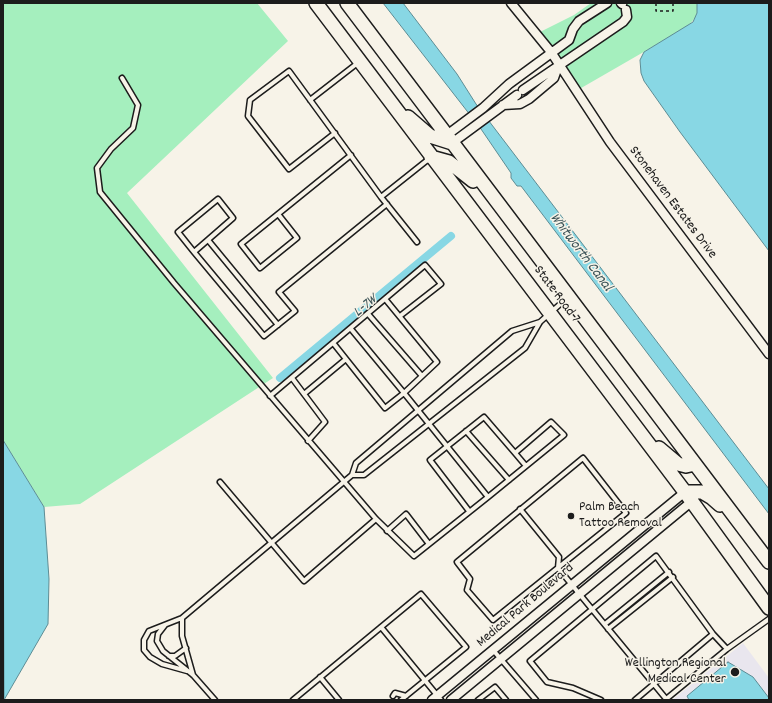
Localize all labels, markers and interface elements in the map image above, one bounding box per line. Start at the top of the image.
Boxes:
street label: Stonehaven Estates Drive [624,144,720,262]
water label: Whitworth Canal [545,210,615,296]
street label: State Road 7 [529,263,583,327]
water label: L-7W [350,292,382,322]
place label: Palm Beach Tattoo Removal [579,500,662,532]
marker: Palm Beach Tattoo Removal [566,511,576,521]
street label: Medical Park Boulevard [474,560,578,652]
place label: Wellington Regional Medical Center [625,656,726,688]
marker: Wellington Regional Medical Center [729,666,741,678]

